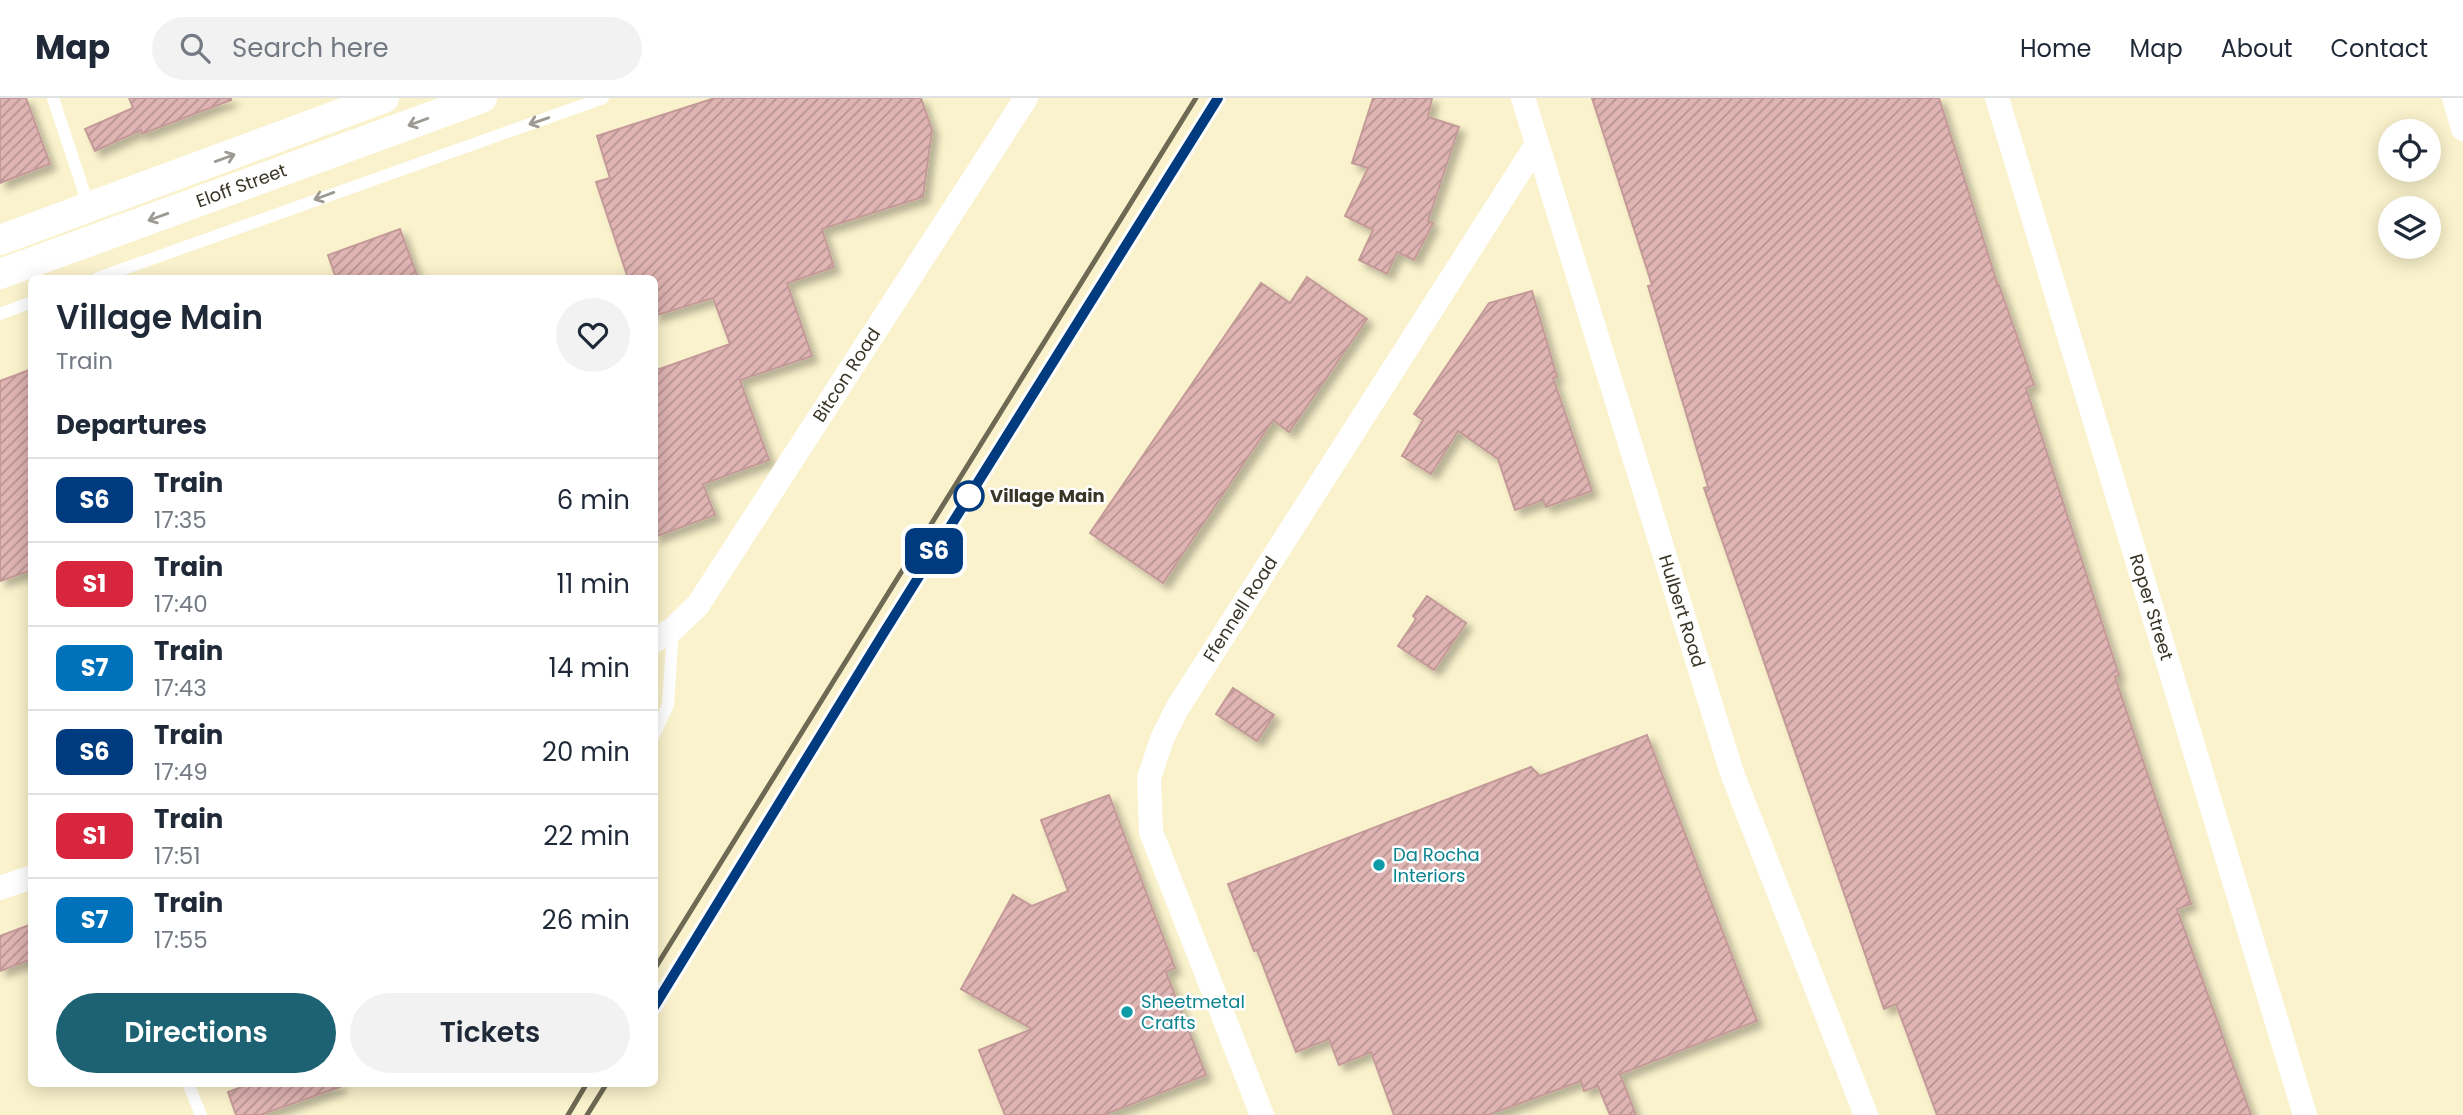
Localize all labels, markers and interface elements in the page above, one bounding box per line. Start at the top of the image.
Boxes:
search box [152,17,642,80]
text: Map [35,24,110,71]
icon: search [176,29,214,67]
text: Search here [232,30,389,66]
text: Home [2020,32,2092,65]
text: Map [2130,32,2183,65]
text: About [2221,32,2292,65]
text: Contact [2330,32,2428,65]
one-way arrow [528,116,550,128]
one-way arrow [407,117,429,129]
map controls [2378,119,2441,259]
button: locate [2378,119,2441,182]
one-way arrow [214,151,236,163]
street label: Eloff Street [192,157,290,213]
one-way arrow [314,191,336,204]
button: layers [2378,196,2441,259]
one-way arrow [148,212,170,224]
text: Village Main [56,294,263,341]
button: heart [556,298,630,372]
street label: Bitcon Road [807,323,886,427]
text: Train [56,345,113,377]
text: Departures [56,407,207,443]
text: Train [154,465,223,501]
marker: Village Main [954,481,984,511]
text: 6 min [557,482,630,518]
text: S6 [79,483,110,516]
place label: Village Main [990,483,1105,508]
text: 17:35 [154,504,207,536]
line badge: S6 [902,528,965,574]
text: S6 [919,534,949,567]
text: Train [154,549,223,585]
street label: Ffennell Road [1197,551,1283,667]
street label: Hulbert Road [1653,551,1712,670]
street label: Roper Street [2124,551,2180,663]
text: 11 min [557,566,630,602]
text: S1 [83,567,106,600]
text: 17:40 [154,588,208,620]
text: Train [154,633,223,669]
text: 14 min [549,650,630,686]
text: S7 [81,651,108,684]
text: 17:43 [154,672,207,704]
text: Train [154,717,223,753]
text: 20 min [542,734,630,770]
text: S6 [79,735,110,768]
text: 17:49 [154,756,208,788]
text: Train [154,801,223,837]
text: 22 min [543,818,630,854]
text: S1 [83,819,106,852]
text: 17:51 [154,840,201,872]
place label: Da Rocha Interiors [1393,842,1480,888]
marker: Da Rocha Interiors [1371,857,1387,873]
text: Train [154,885,223,921]
text: 26 min [542,902,630,938]
text: S7 [81,903,108,936]
text: 17:55 [154,924,208,956]
place label: Sheetmetal Crafts [1141,989,1245,1035]
button: Directions [56,993,336,1073]
button: Tickets [350,993,630,1073]
marker: Sheetmetal Crafts [1119,1004,1135,1020]

